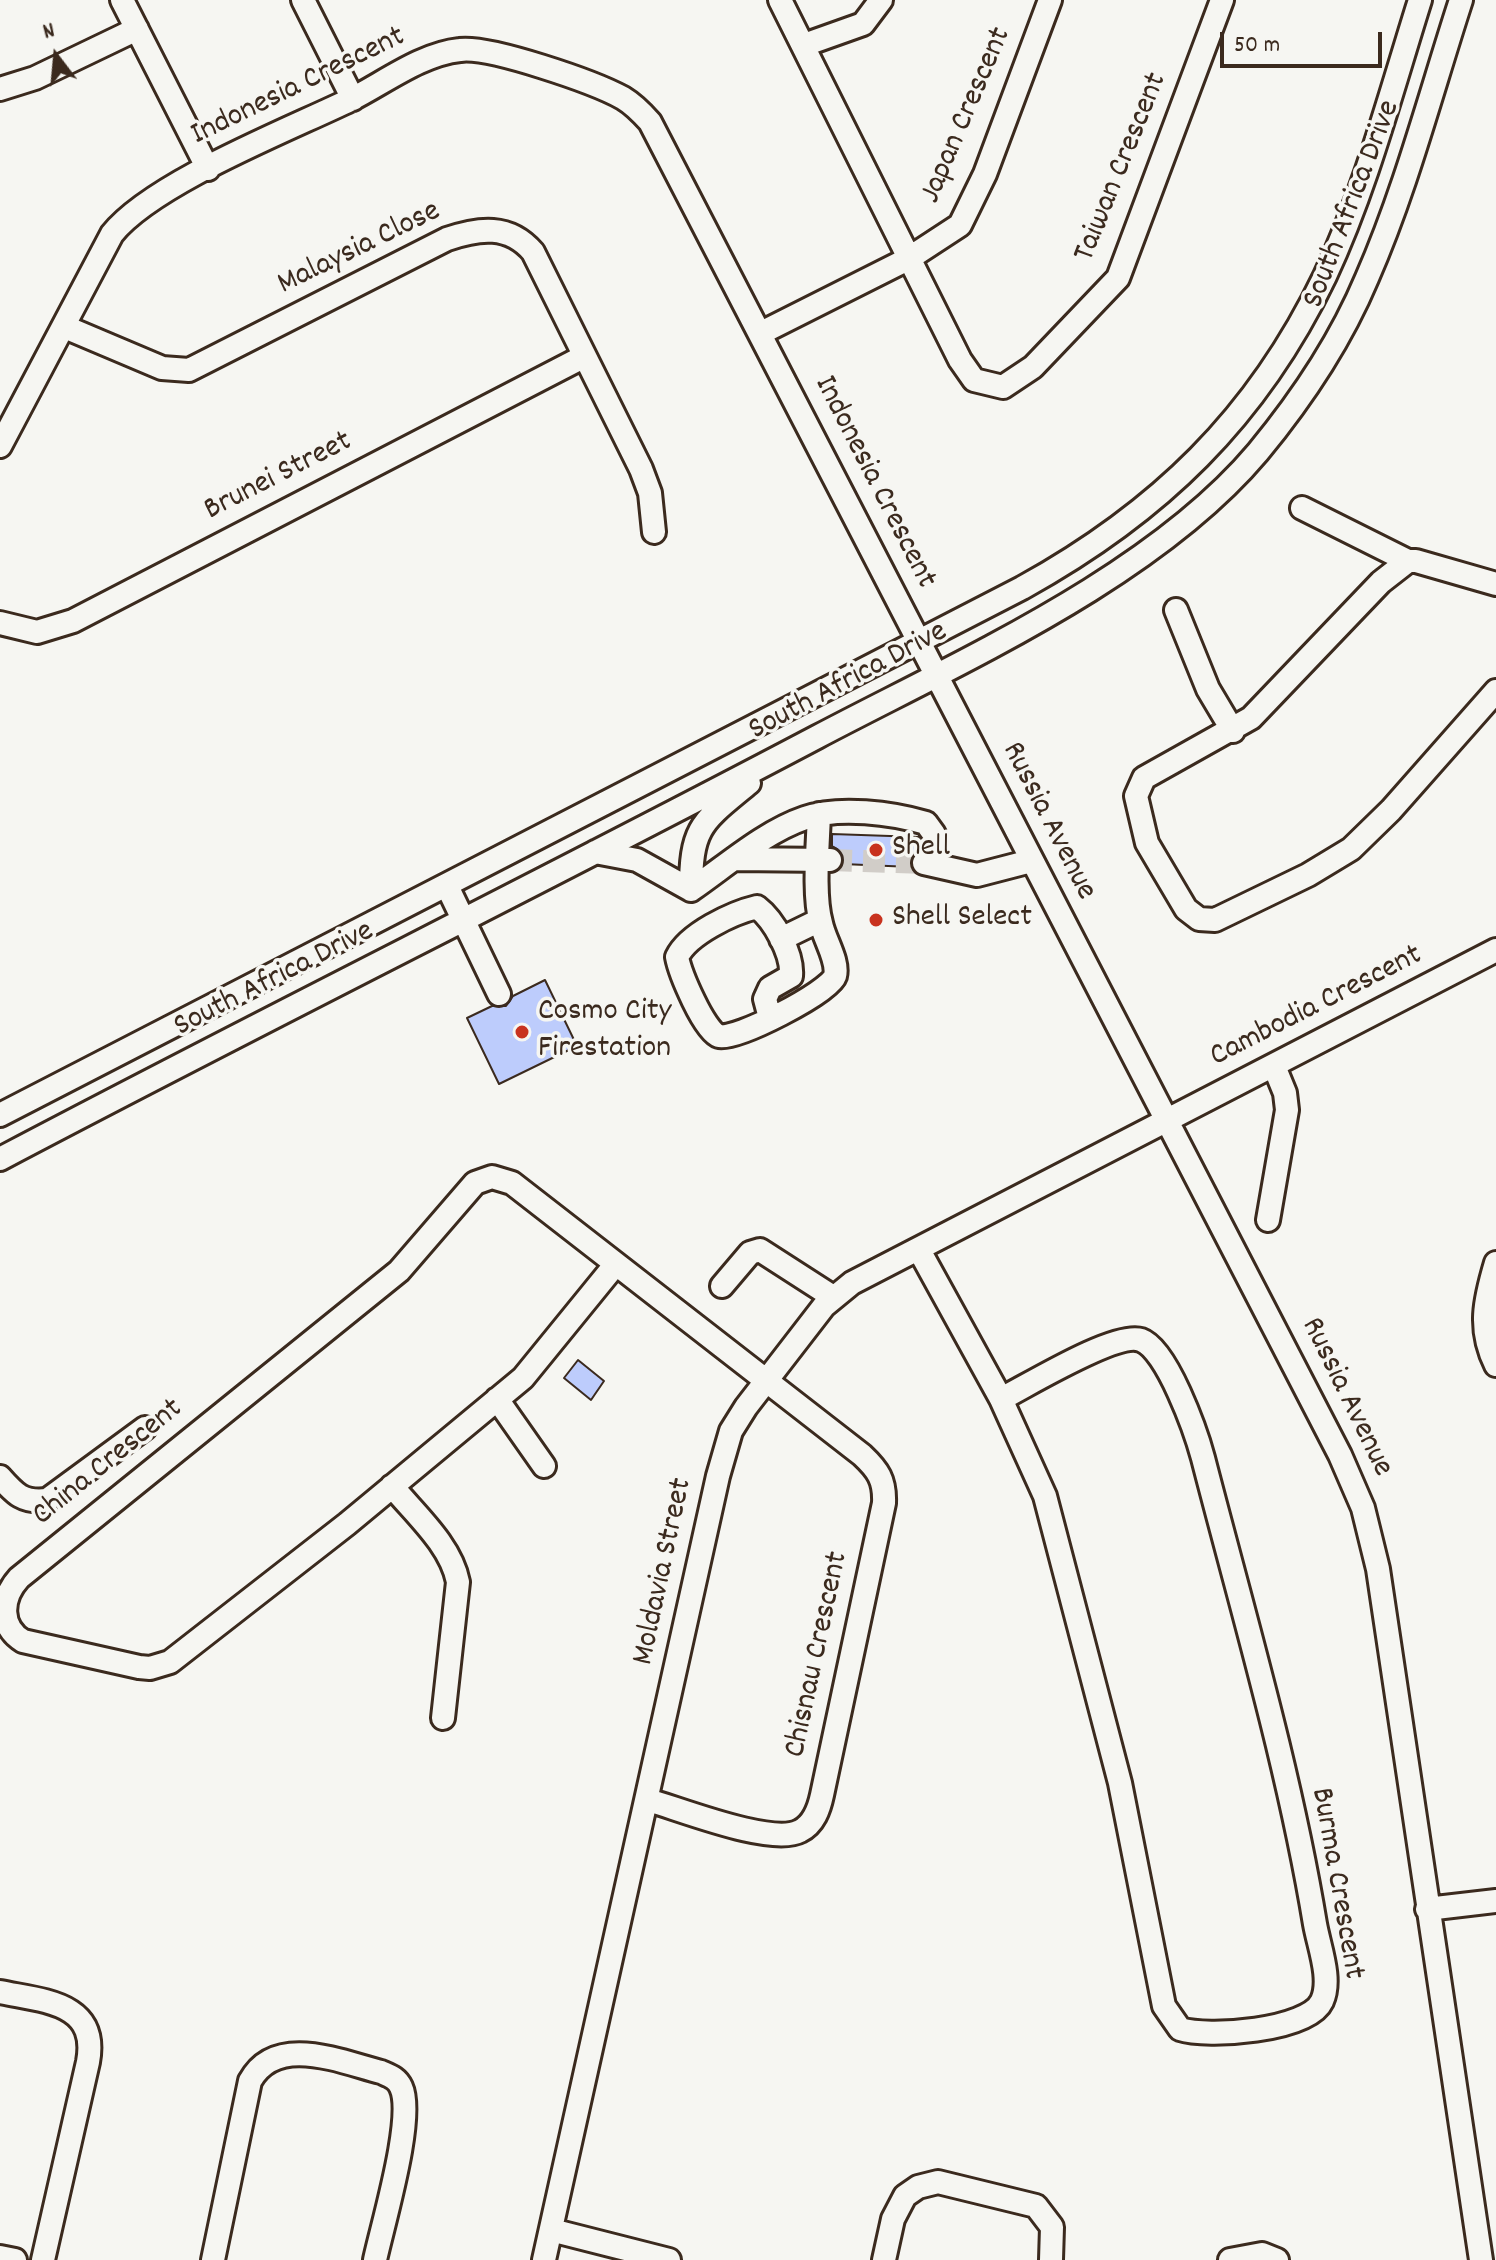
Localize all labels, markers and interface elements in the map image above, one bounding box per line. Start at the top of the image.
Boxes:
north arrow [16,16,96,96]
text: N [40,16,59,49]
scale bar [1224,16,1386,66]
street label: Indonesia Crescent [186,20,412,156]
street label: Japan Crescent [914,22,1022,210]
text: 50 m [1234,29,1280,63]
street label: Taiwan Crescent [1068,68,1178,268]
street label: South Africa Drive [1297,96,1411,314]
street label: Malaysia Close [272,194,448,306]
street label: Indonesia Crescent [803,370,943,596]
street label: Brunei Street [199,424,359,532]
street label: South Africa Drive [743,615,955,751]
street label: Russia Avenue [991,737,1103,907]
place label: Shell [892,831,950,869]
marker: Shell [867,841,885,859]
place label: Shell Select [892,901,1032,939]
marker: Shell Select [867,911,885,929]
street label: South Africa Drive [169,914,381,1048]
street label: Cambodia Crescent [1205,938,1429,1078]
place label: Cosmo City Firestation [538,995,672,1070]
marker: Cosmo City Firestation [513,1023,531,1041]
street label: Russia Avenue [1290,1312,1400,1484]
street label: China Crescent [26,1392,192,1536]
street label: Moldavia Street [626,1475,704,1669]
street label: Chisnau Crescent [778,1549,860,1761]
street label: Burma Crescent [1299,1785,1371,1983]

